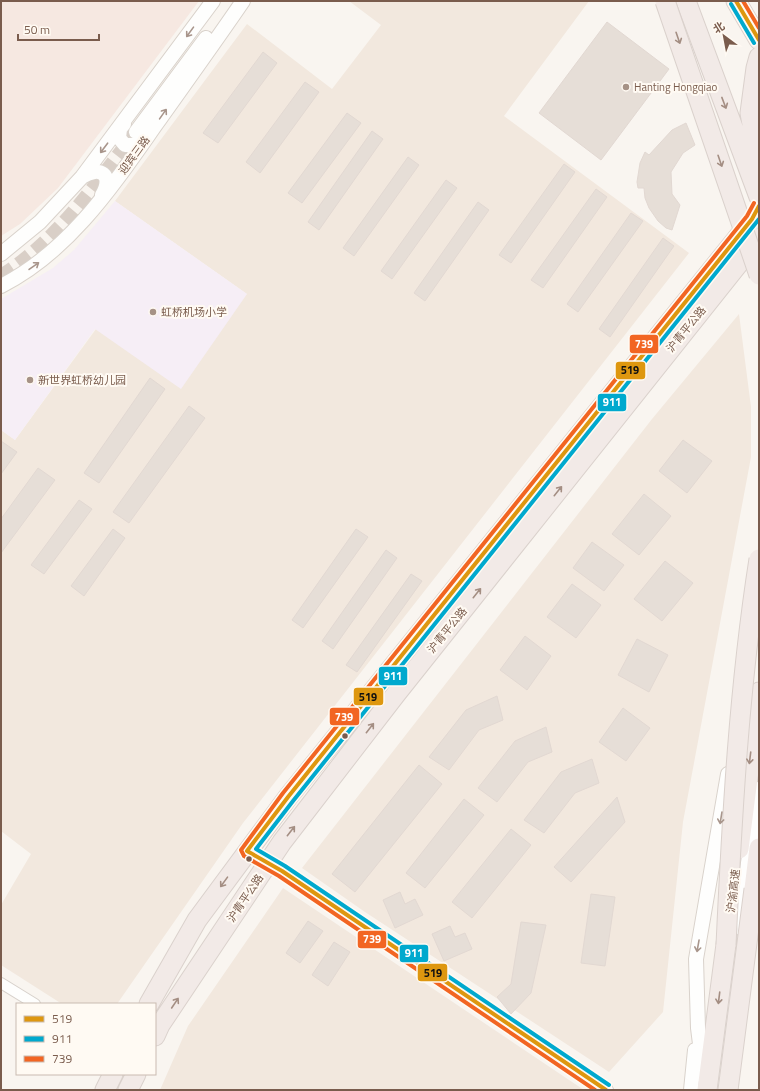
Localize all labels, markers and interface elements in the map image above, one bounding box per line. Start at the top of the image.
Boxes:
scale bar [18,16,99,42]
north arrow [704,16,744,56]
text: 北 [710,18,728,37]
text: 50 m [24,20,50,39]
one-way arrow [185,27,194,38]
one-way arrow [675,31,682,44]
place label: Hanting Hongqiao [634,79,718,95]
marker: Hanting Hongqiao [621,82,631,92]
one-way arrow [720,96,728,108]
one-way arrow [159,109,167,120]
street label: 迎宾三路 [115,132,153,178]
one-way arrow [100,142,108,153]
one-way arrow [717,154,724,167]
one-way arrow [29,262,40,270]
street label: 沪青平公路 [662,303,710,355]
place label: 虹桥机场小学 [161,304,227,320]
marker: 虹桥机场小学 [148,307,158,317]
line badge: 739 [629,334,659,354]
text: 739 [635,336,653,352]
line badge: 519 [615,361,646,380]
text: 519 [621,362,639,378]
place label: 新世界虹桥幼儿园 [38,372,126,388]
marker: 新世界虹桥幼儿园 [25,375,35,385]
line badge: 911 [597,393,627,412]
text: 911 [603,394,621,410]
one-way arrow [553,486,562,497]
one-way arrow [472,587,481,598]
street label: 沪青平公路 [423,604,471,656]
line badge: 911 [378,666,408,686]
text: 911 [384,668,402,684]
line badge: 519 [353,687,384,706]
text: 519 [359,689,377,705]
line badge: 739 [329,707,360,726]
text: 739 [335,709,353,725]
one-way arrow [366,723,374,734]
unlabelled marker [340,731,350,741]
one-way arrow [746,751,754,764]
one-way arrow [716,811,724,824]
one-way arrow [287,826,295,837]
unlabelled marker [244,854,254,864]
street label: 沪渝高速 [722,868,744,914]
street label: 沪青平公路 [223,871,267,925]
one-way arrow [220,877,228,888]
line badge: 739 [357,930,387,949]
text: 739 [363,931,381,947]
one-way arrow [694,939,702,952]
line badge: 911 [399,944,429,963]
text: 911 [405,945,423,961]
line badge: 519 [417,963,448,982]
text: 519 [424,965,442,981]
one-way arrow [715,991,723,1004]
one-way arrow [171,997,179,1008]
legend [16,1003,156,1075]
text: 519 [52,1009,72,1028]
text: 911 [52,1029,72,1048]
text: 739 [52,1049,72,1068]

